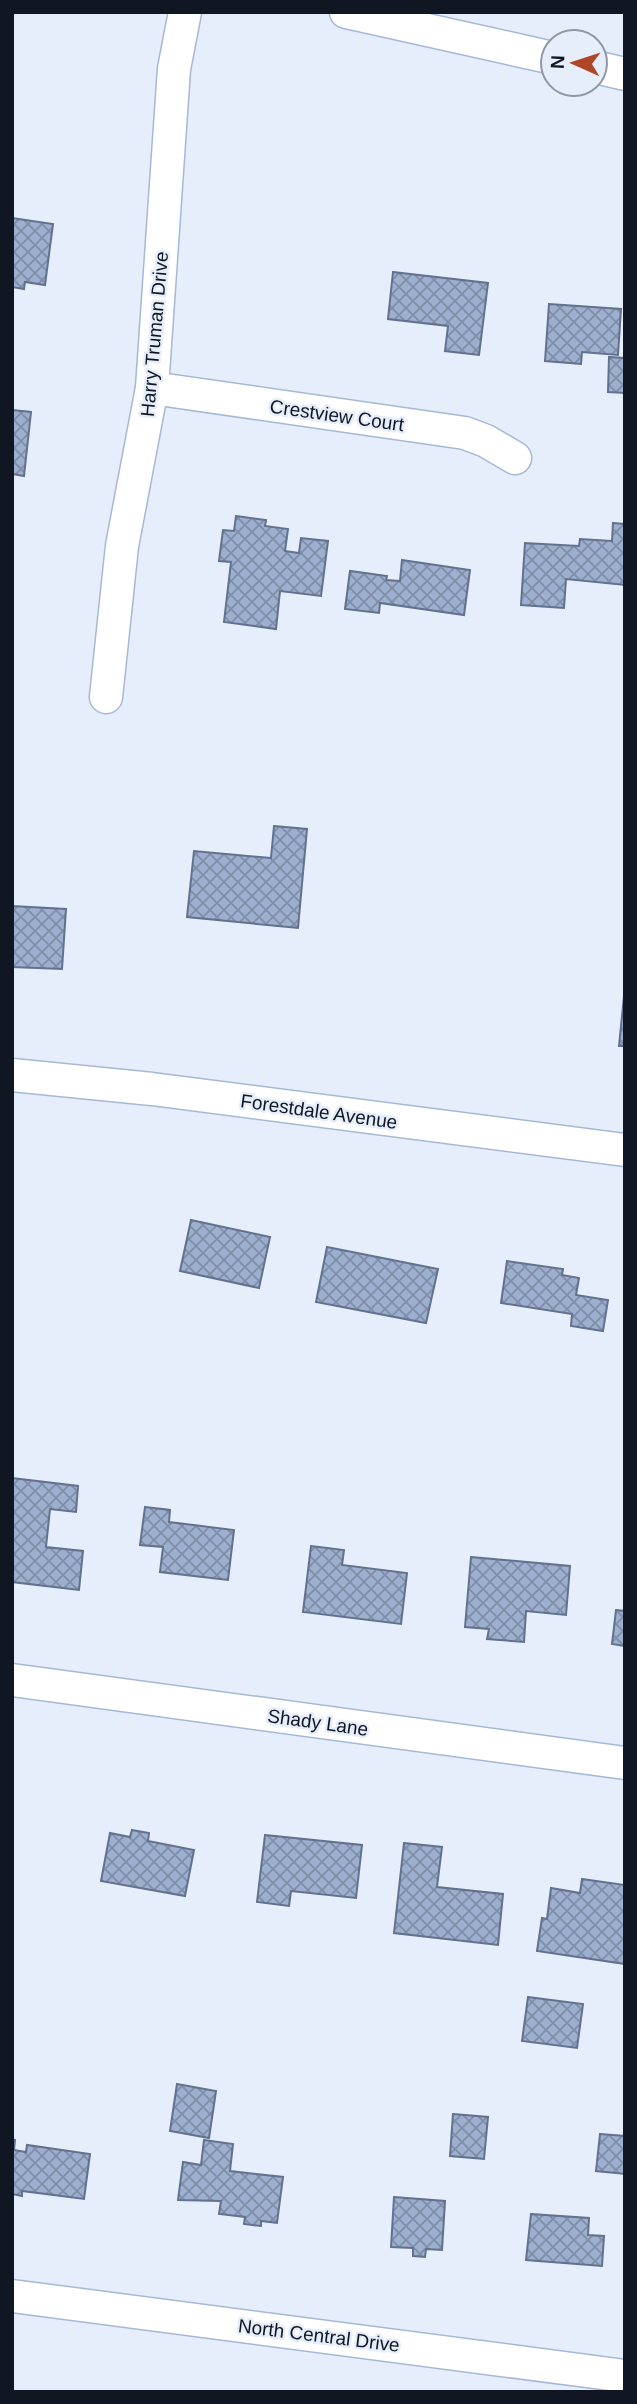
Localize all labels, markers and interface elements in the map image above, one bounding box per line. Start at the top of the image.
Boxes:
north arrow [539,28,609,98]
text: N [547,55,568,70]
street label: Harry Truman Drive [137,251,172,418]
street label: Crestview Court [269,396,406,435]
street label: Forestdale Avenue [239,1090,399,1133]
street label: Shady Lane [266,1705,370,1740]
street label: North Central Drive [237,2315,401,2356]

